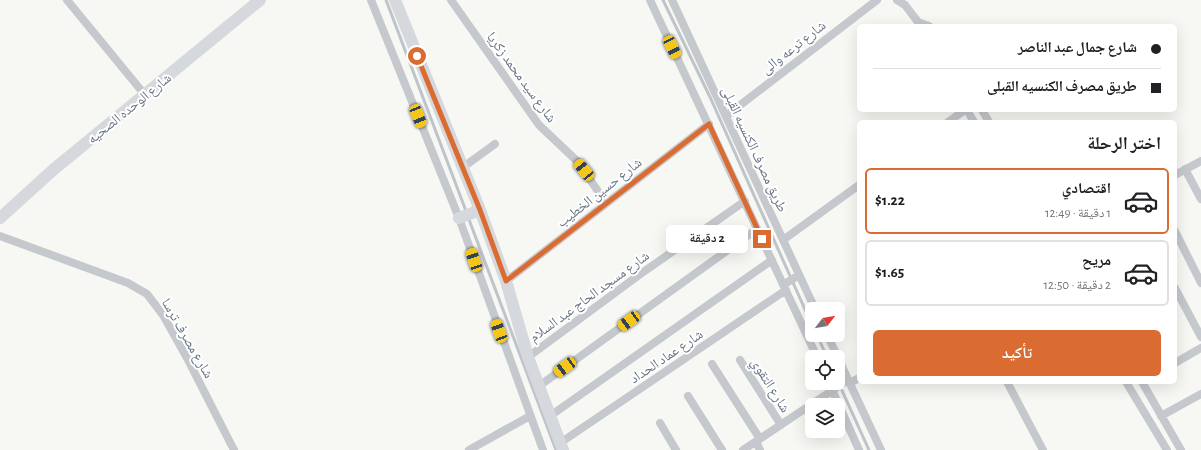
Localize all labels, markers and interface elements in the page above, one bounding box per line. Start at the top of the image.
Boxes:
street label: شارع ترعه والى [759,18,830,79]
street label: شارع سيد محمد زكريا [482,30,559,126]
car [661,34,683,60]
text: شارع جمال عبد الناصر [1018,40,1137,55]
route start [408,47,426,65]
street label: شارع الوحده الصحيه [85,71,175,148]
text: طريق مصرف الكنسيه القبلى [987,79,1137,94]
street label: طريق مصرف الكنسيه القبلى [717,84,789,215]
car [408,103,428,129]
text: اختر الرحلة [1087,135,1161,153]
street label: شارع حسين الخطيب [555,155,646,232]
car [572,157,596,183]
text: اقتصادي [1062,181,1111,196]
icon: car [1123,183,1159,219]
text: $1.22 [875,193,905,208]
text: 1 دقيقة · 12:49 [1045,207,1111,220]
callout: 2 دقيقة [666,225,748,253]
route end [753,230,771,248]
text: 2 دقيقة [689,232,725,245]
car [464,247,484,273]
street label: شارع مسجد الحاج عبد السلام [527,249,653,347]
text: مريح [1082,253,1111,268]
icon: car [1123,255,1159,291]
text: $1.65 [875,265,904,280]
text: 2 دقيقة · 12:50 [1044,279,1111,292]
street label: شارع مصرف ترسا [157,296,216,382]
north arrow [805,302,845,342]
map controls [805,302,845,438]
car [616,309,642,333]
car [489,318,509,344]
street label: شارع عماد الحداد [627,327,707,388]
button: تأكيد [873,330,1161,376]
button: locate [805,350,845,390]
car [552,355,578,379]
street label: شارع التقوي [745,356,792,417]
button: layers [805,398,845,438]

